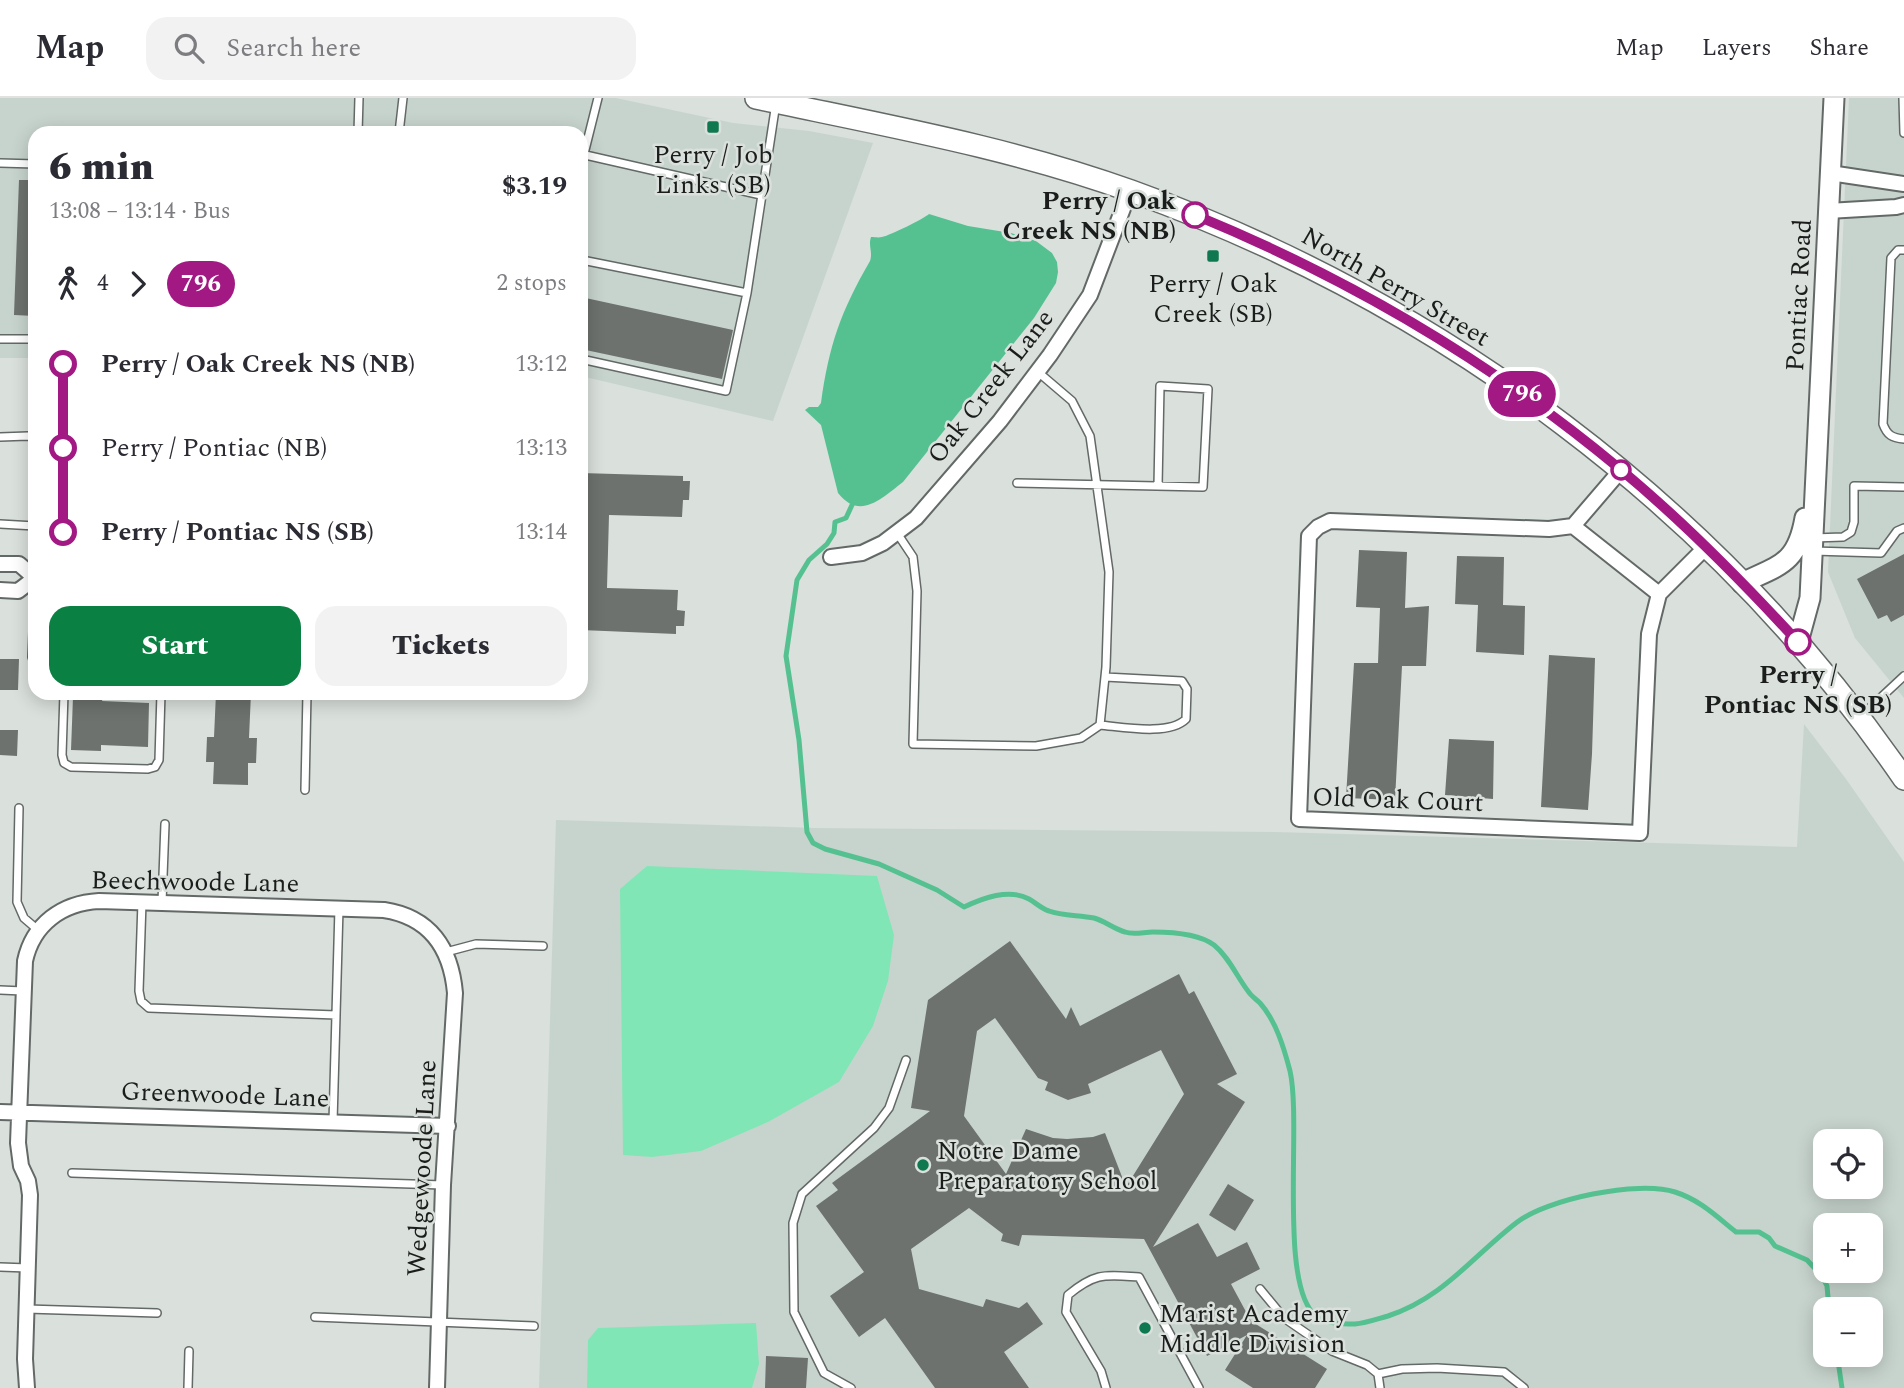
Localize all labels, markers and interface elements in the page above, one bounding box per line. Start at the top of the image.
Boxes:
search box [146,17,636,80]
text: Map [35,23,104,73]
text: Search here [226,28,361,68]
icon: search [170,29,208,67]
text: Map [1615,30,1664,66]
text: Layers [1702,30,1772,66]
text: Share [1810,30,1869,66]
marker: Perry / Job Links (SB) [705,119,721,135]
place label: Perry / Job Links (SB) [653,135,773,205]
text: 6 min [49,139,154,197]
text: $3.19 [502,166,567,206]
place label: Perry / Oak Creek NS (NB) [1003,181,1176,251]
text: 13:08 – 13:14 · Bus [49,194,231,229]
marker: Perry / Oak Creek NS (NB) [1182,202,1208,228]
street label: North Perry Street [1293,216,1498,357]
street label: Pontiac Road [1775,218,1823,372]
marker: Perry / Oak Creek (SB) [1205,248,1221,264]
place label: Perry / Oak Creek (SB) [1148,264,1278,334]
icon: walk [49,265,87,303]
icon: forward [119,265,157,303]
text: 4 [97,266,109,301]
text: 796 [181,266,221,302]
text: 2 stops [497,266,567,301]
street label: Oak Creek Lane [918,301,1064,473]
text: Perry / Oak Creek NS (NB) [101,344,415,384]
text: 13:12 [515,347,567,382]
line badge: 796 [1482,371,1562,417]
text: 796 [1502,376,1542,412]
text: Perry / Pontiac (NB) [101,428,327,468]
text: 13:13 [515,431,567,466]
unlabelled marker [1611,460,1631,480]
text: Perry / Pontiac NS (SB) [101,512,374,552]
text: 13:14 [515,515,567,550]
button: Start [49,606,301,686]
button: Tickets [315,606,567,686]
marker: Perry / Pontiac NS (SB) [1785,629,1811,655]
place label: Perry / Pontiac NS (SB) [1704,655,1892,725]
street label: Old Oak Court [1312,777,1484,823]
street label: Beechwoode Lane [91,860,299,904]
street label: Wedgewoode Lane [396,1059,448,1277]
street label: Greenwoode Lane [120,1071,330,1119]
map controls [1813,1129,1883,1367]
button: locate [1813,1129,1883,1199]
place label: Notre Dame Preparatory School [937,1131,1157,1201]
marker: Notre Dame Preparatory School [915,1157,931,1173]
button: + [1813,1213,1883,1283]
place label: Marist Academy Middle Division [1159,1294,1349,1364]
button: − [1813,1297,1883,1367]
marker: Marist Academy Middle Division [1137,1320,1153,1336]

